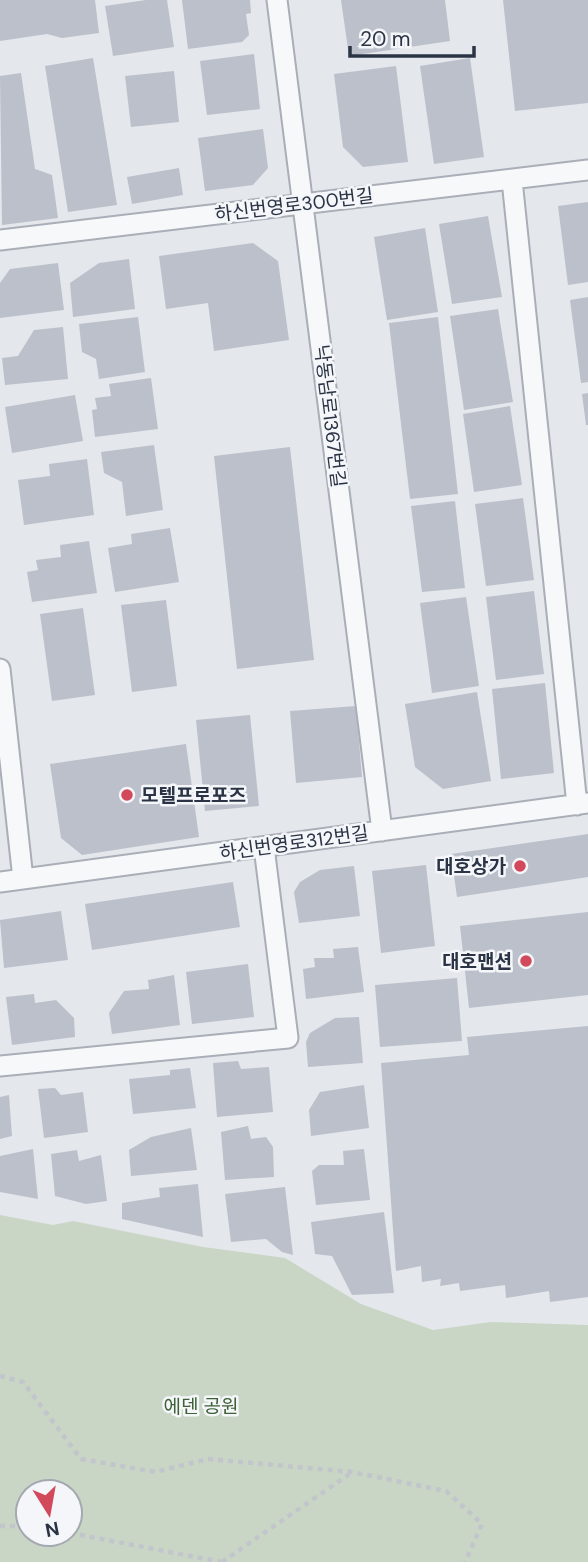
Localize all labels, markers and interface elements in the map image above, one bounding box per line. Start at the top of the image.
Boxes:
scale bar [350,14,474,58]
text: 20 m [360,25,411,53]
street label: 하신번영로300번길 [213,183,375,227]
street label: 낙동남로1367번길 [309,343,351,489]
place label: 모텔프로포즈 [141,783,246,808]
marker: 모텔프로포즈 [119,787,135,803]
street label: 하신번영로312번길 [218,820,370,866]
place label: 대호상가 [436,854,507,879]
marker: 대호상가 [512,858,528,874]
place label: 대호맨션 [442,949,512,974]
marker: 대호맨션 [518,953,534,969]
park label: 에덴 공원 [164,1394,238,1419]
north arrow [14,1478,84,1548]
text: N [43,1516,61,1543]

